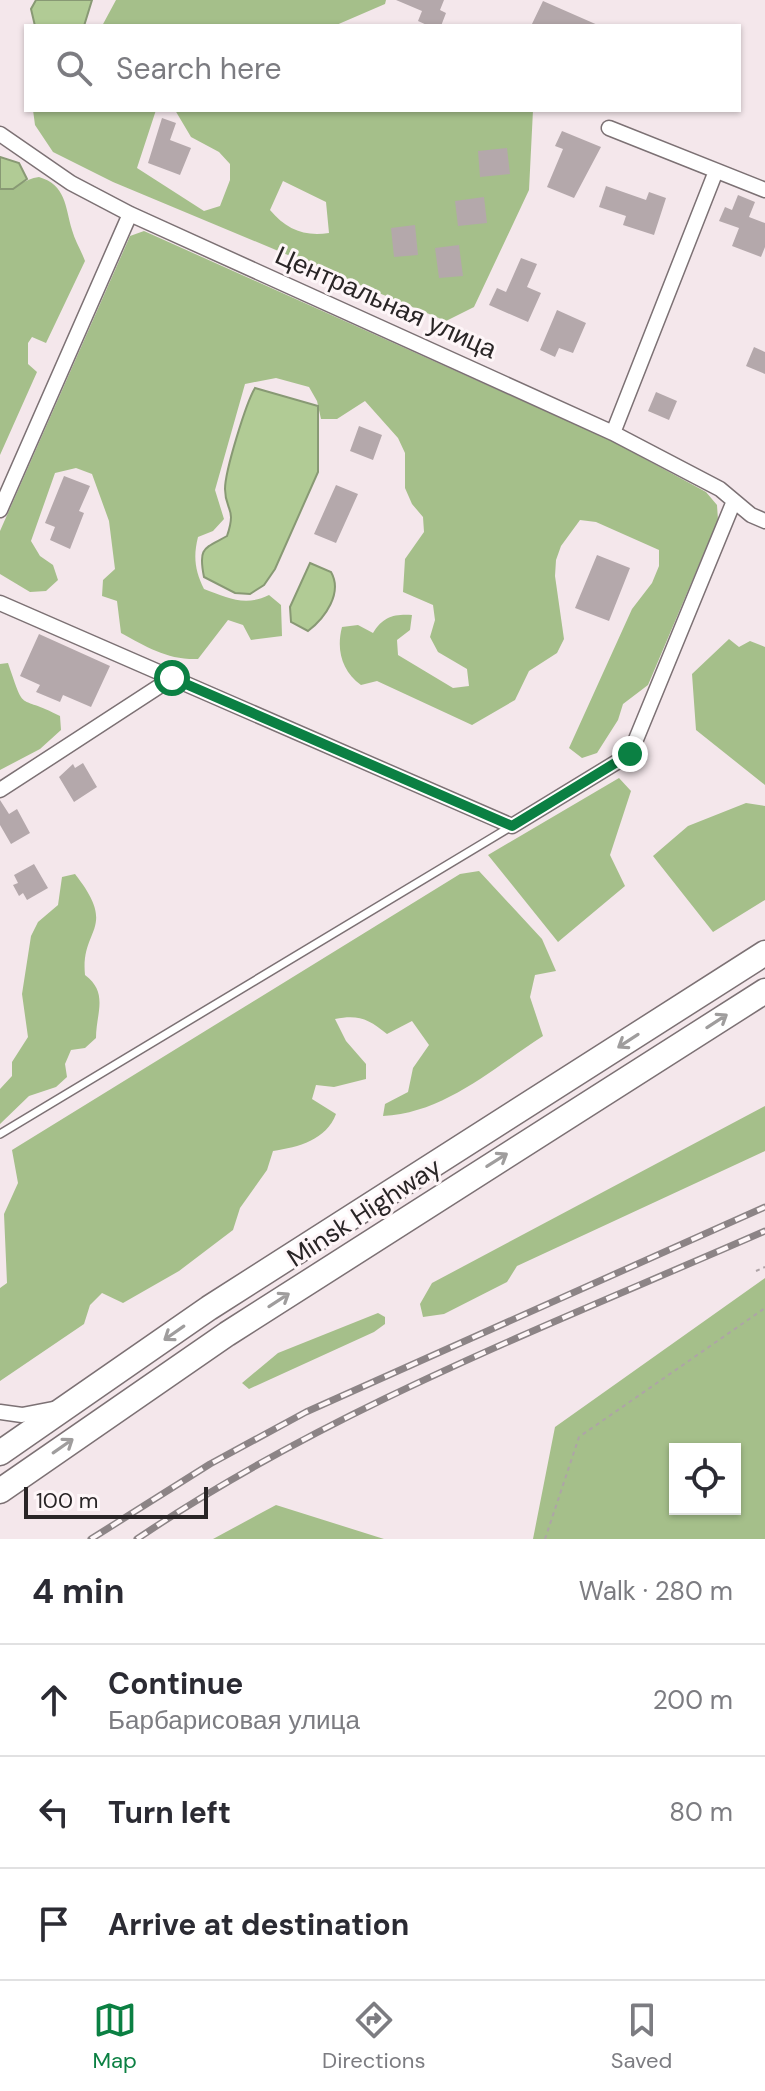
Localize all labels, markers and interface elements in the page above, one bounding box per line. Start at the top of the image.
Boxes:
search box [24,24,741,112]
icon: search [52,46,96,90]
text: Search here [116,49,282,88]
street label: Центральная улица [270,238,503,366]
route start [154,660,190,696]
route end [612,736,648,772]
one-way arrow [706,1013,728,1030]
one-way arrow [618,1032,640,1049]
street label: Minsk Highway [280,1150,448,1274]
one-way arrow [486,1151,508,1168]
one-way arrow [267,1292,289,1308]
one-way arrow [164,1325,186,1341]
one-way arrow [52,1438,74,1454]
map controls [669,1443,741,1515]
button: locate [669,1443,741,1515]
scale bar [24,1483,208,1519]
text: 100 m [36,1486,98,1515]
text: 4 min [32,1569,124,1614]
text: Walk · 280 m [579,1574,733,1608]
text: Continue [108,1664,243,1703]
icon: ahead [32,1678,76,1722]
text: 200 m [653,1683,733,1717]
text: Барбарисовая улица [108,1703,360,1737]
icon: left [32,1790,76,1834]
text: Turn left [108,1793,231,1832]
text: 80 m [669,1795,733,1829]
icon: arrive [32,1902,76,1946]
text: Arrive at destination [108,1905,409,1944]
tab: Map [93,1998,137,2075]
tab: Directions [322,1998,426,2075]
tab: Saved [611,1998,672,2075]

